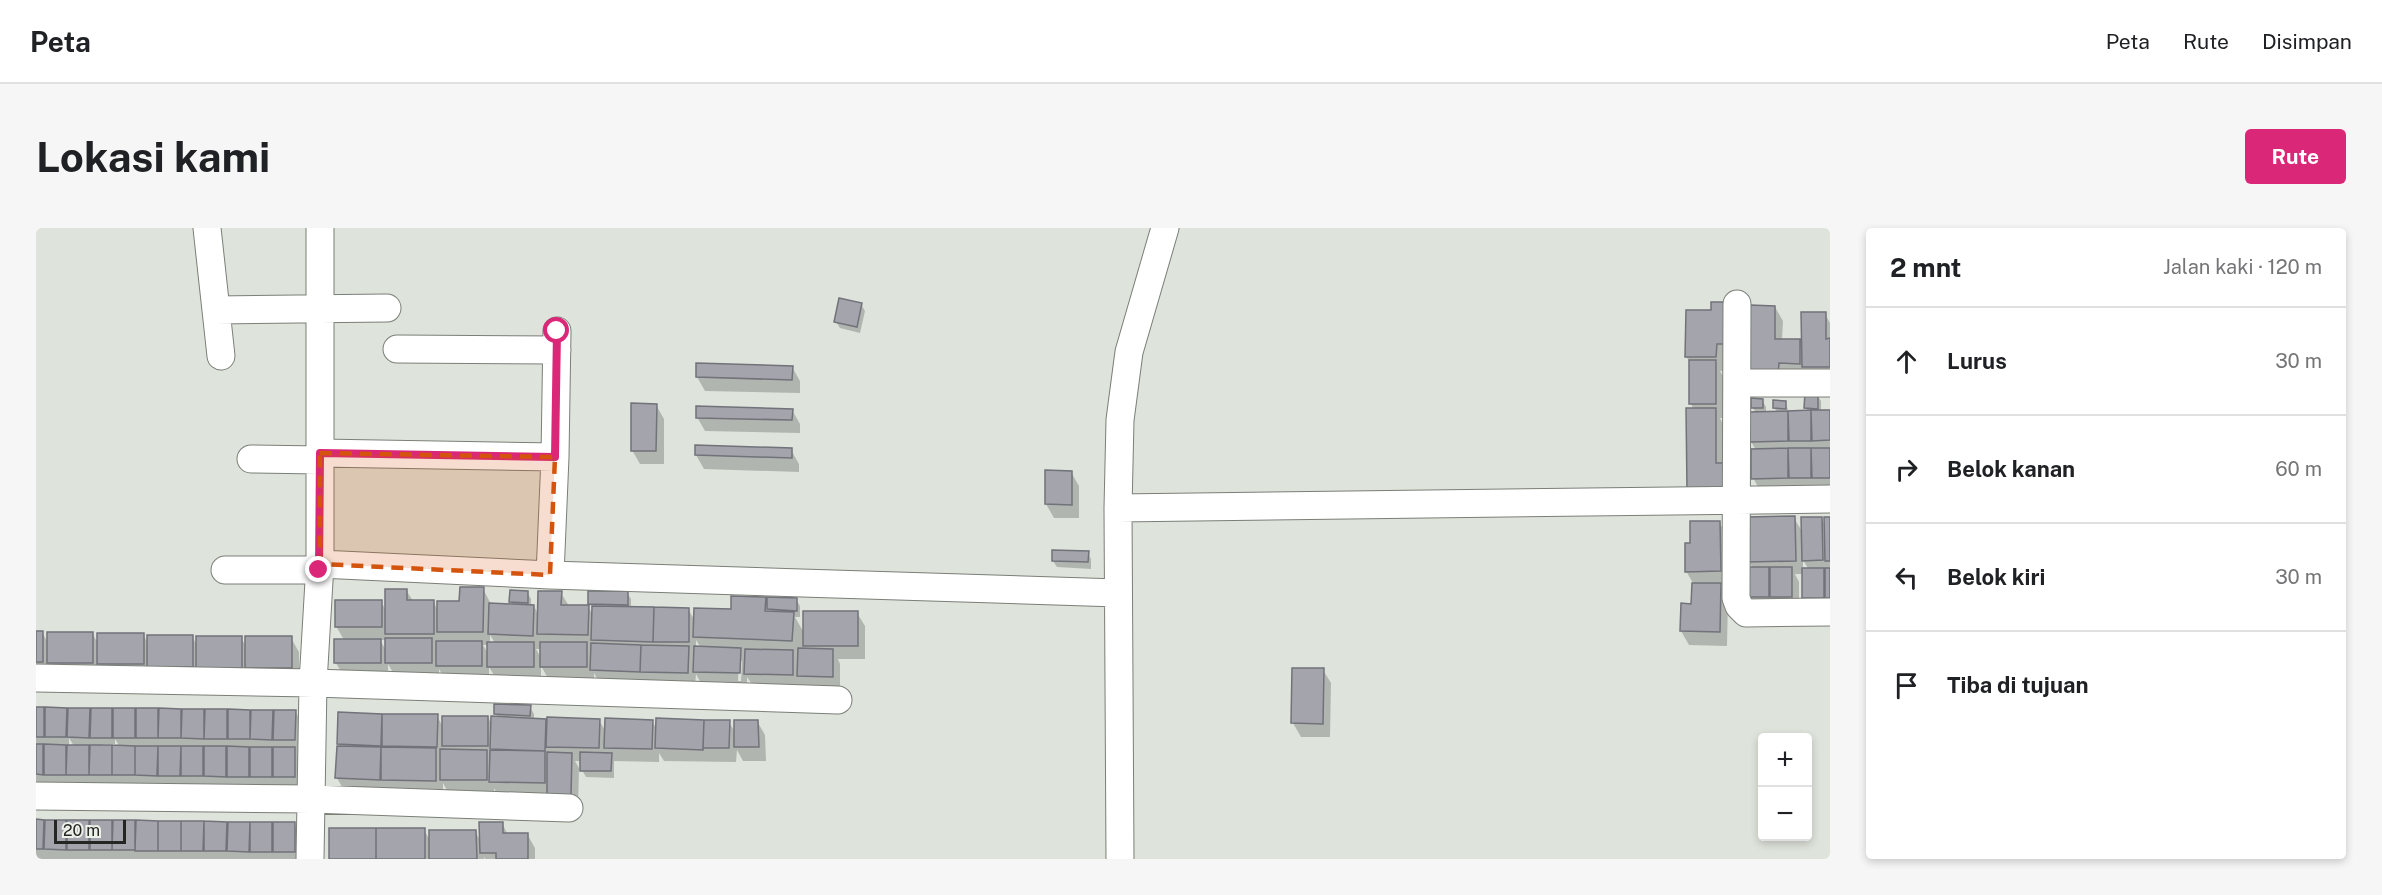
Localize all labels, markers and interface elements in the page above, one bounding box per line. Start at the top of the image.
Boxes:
text: Peta [30,25,91,58]
text: Peta [2106,29,2150,54]
text: Rute [2183,29,2229,54]
text: Disimpan [2262,29,2352,54]
button: Rute [2245,129,2346,184]
text: Lokasi kami [36,132,270,181]
text: 2 mnt [1890,252,1961,283]
text: Jalan kaki · 120 m [2163,255,2322,279]
route start [543,317,569,343]
icon: ahead [1890,345,1923,378]
text: Lurus [1947,348,2007,374]
text: 30 m [2275,349,2322,373]
icon: right [1890,453,1923,486]
text: Belok kanan [1947,456,2075,482]
text: 60 m [2275,457,2322,481]
route end [305,556,331,582]
icon: left [1890,561,1923,594]
text: Belok kiri [1947,564,2045,590]
text: 30 m [2275,565,2322,589]
icon: arrive [1890,669,1923,702]
text: Tiba di tujuan [1947,672,2088,698]
map controls [1758,733,1812,841]
button: + [1758,733,1812,787]
button: − [1758,787,1812,841]
scale bar [54,817,126,844]
text: 20 m [63,821,100,840]

